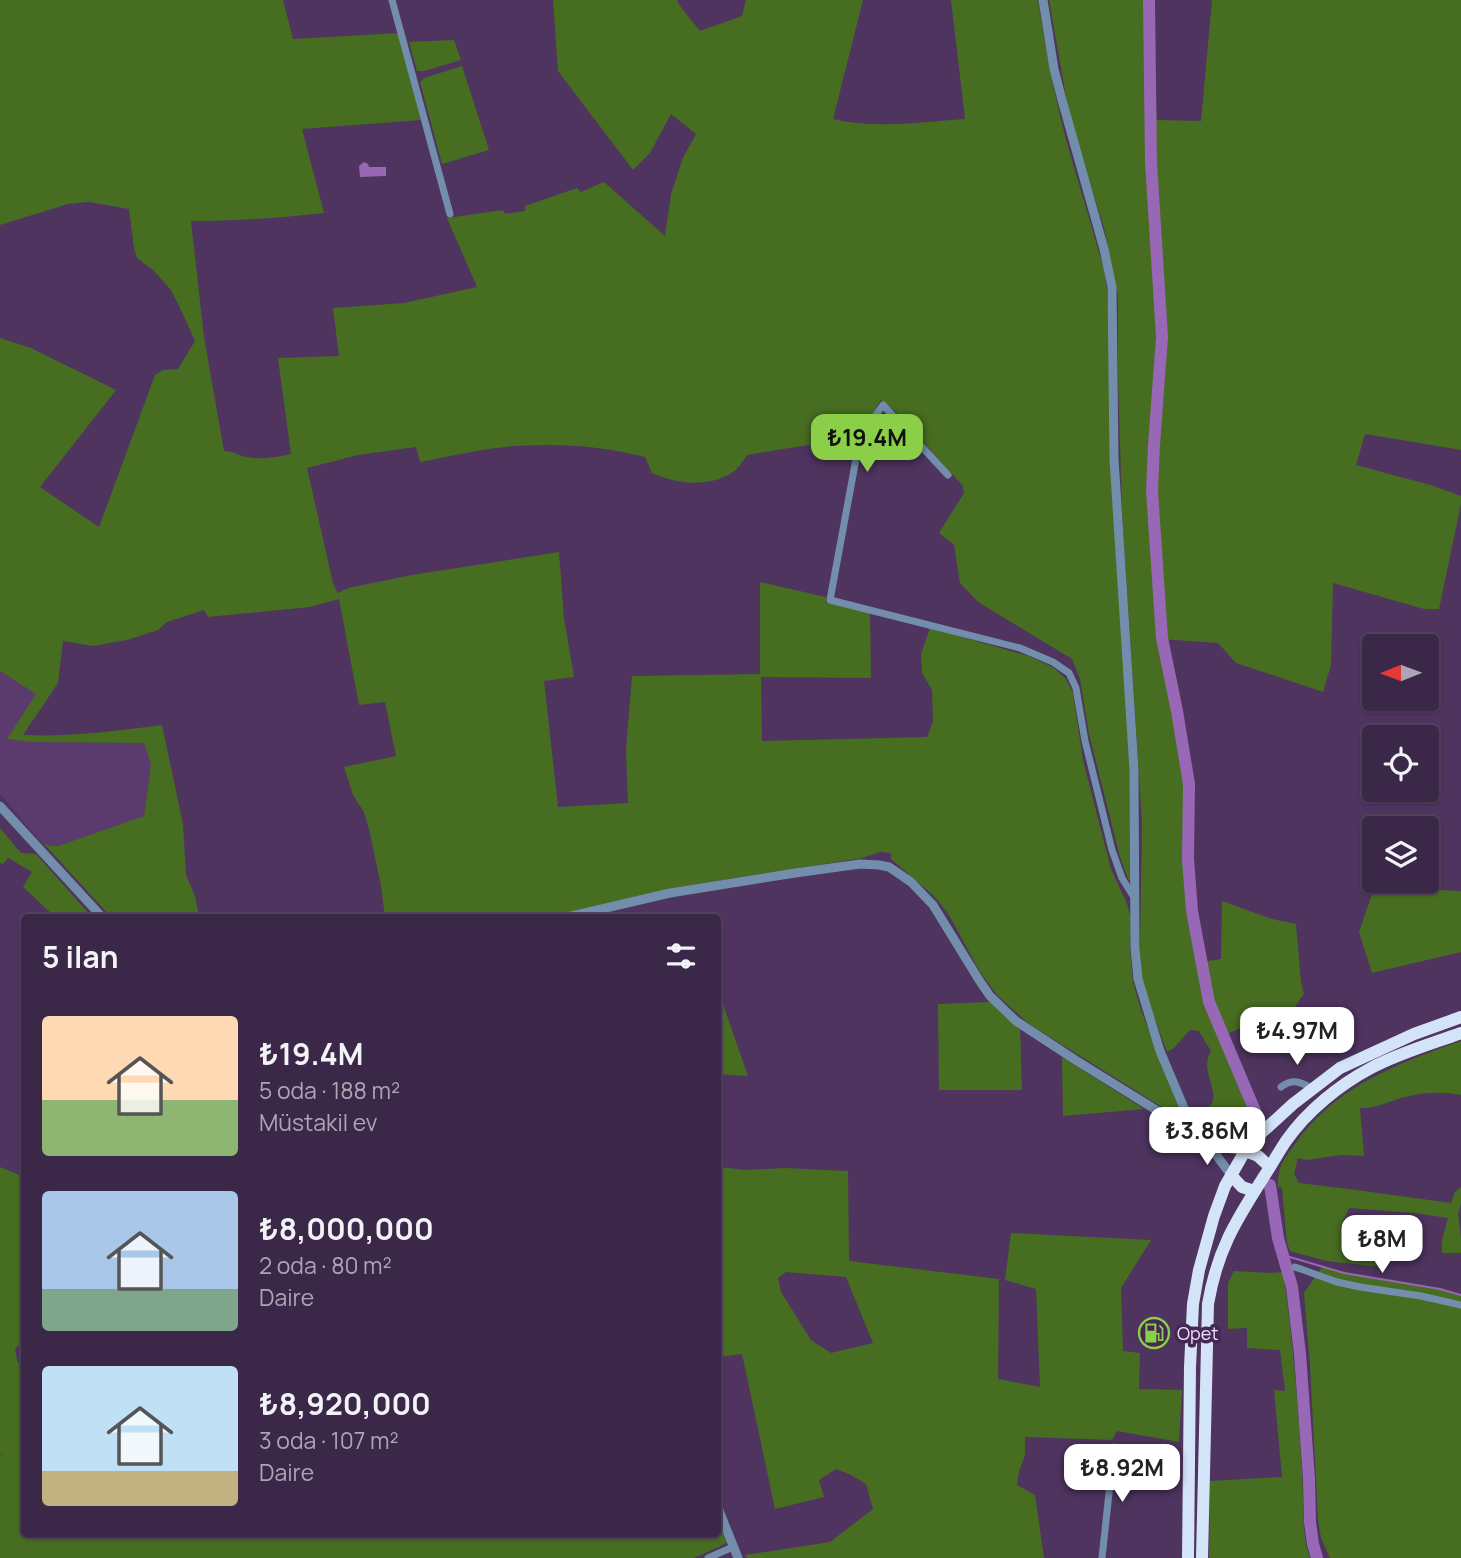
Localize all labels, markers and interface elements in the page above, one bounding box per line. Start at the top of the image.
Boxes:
pin: ₺19.4M [810,414,924,474]
text: ₺19.4M [827,421,907,453]
north arrow [1362,634,1438,710]
map controls [1362,634,1439,893]
button: locate [1362,725,1439,802]
button: layers [1362,816,1439,893]
text: 5 ilan [42,936,118,977]
icon: filters [662,937,700,975]
pin: ₺4.97M [1240,1007,1354,1067]
text: ₺4.97M [1256,1014,1338,1046]
text: ₺19.4M [259,1033,363,1074]
icon: home [98,1044,182,1128]
text: 5 oda · 188 m² [259,1074,400,1106]
text: Müstakil ev [259,1106,377,1138]
pin: ₺3.86M [1150,1108,1264,1167]
text: ₺3.86M [1165,1114,1249,1146]
text: ₺8,000,000 [259,1208,434,1249]
pin: ₺8M [1348,1216,1416,1275]
icon: home [98,1219,182,1303]
text: ₺8M [1358,1222,1406,1254]
text: 2 oda · 80 m² [259,1249,392,1281]
text: Daire [259,1281,314,1313]
fuel station icon: Opet [1137,1316,1171,1350]
place label: Opet [1177,1321,1218,1345]
text: ₺8,920,000 [259,1383,431,1424]
icon: home [98,1394,182,1478]
text: 3 oda · 107 m² [259,1424,399,1456]
pin: ₺8.92M [1065,1444,1179,1504]
text: ₺8.92M [1080,1451,1164,1483]
text: Daire [259,1456,314,1488]

